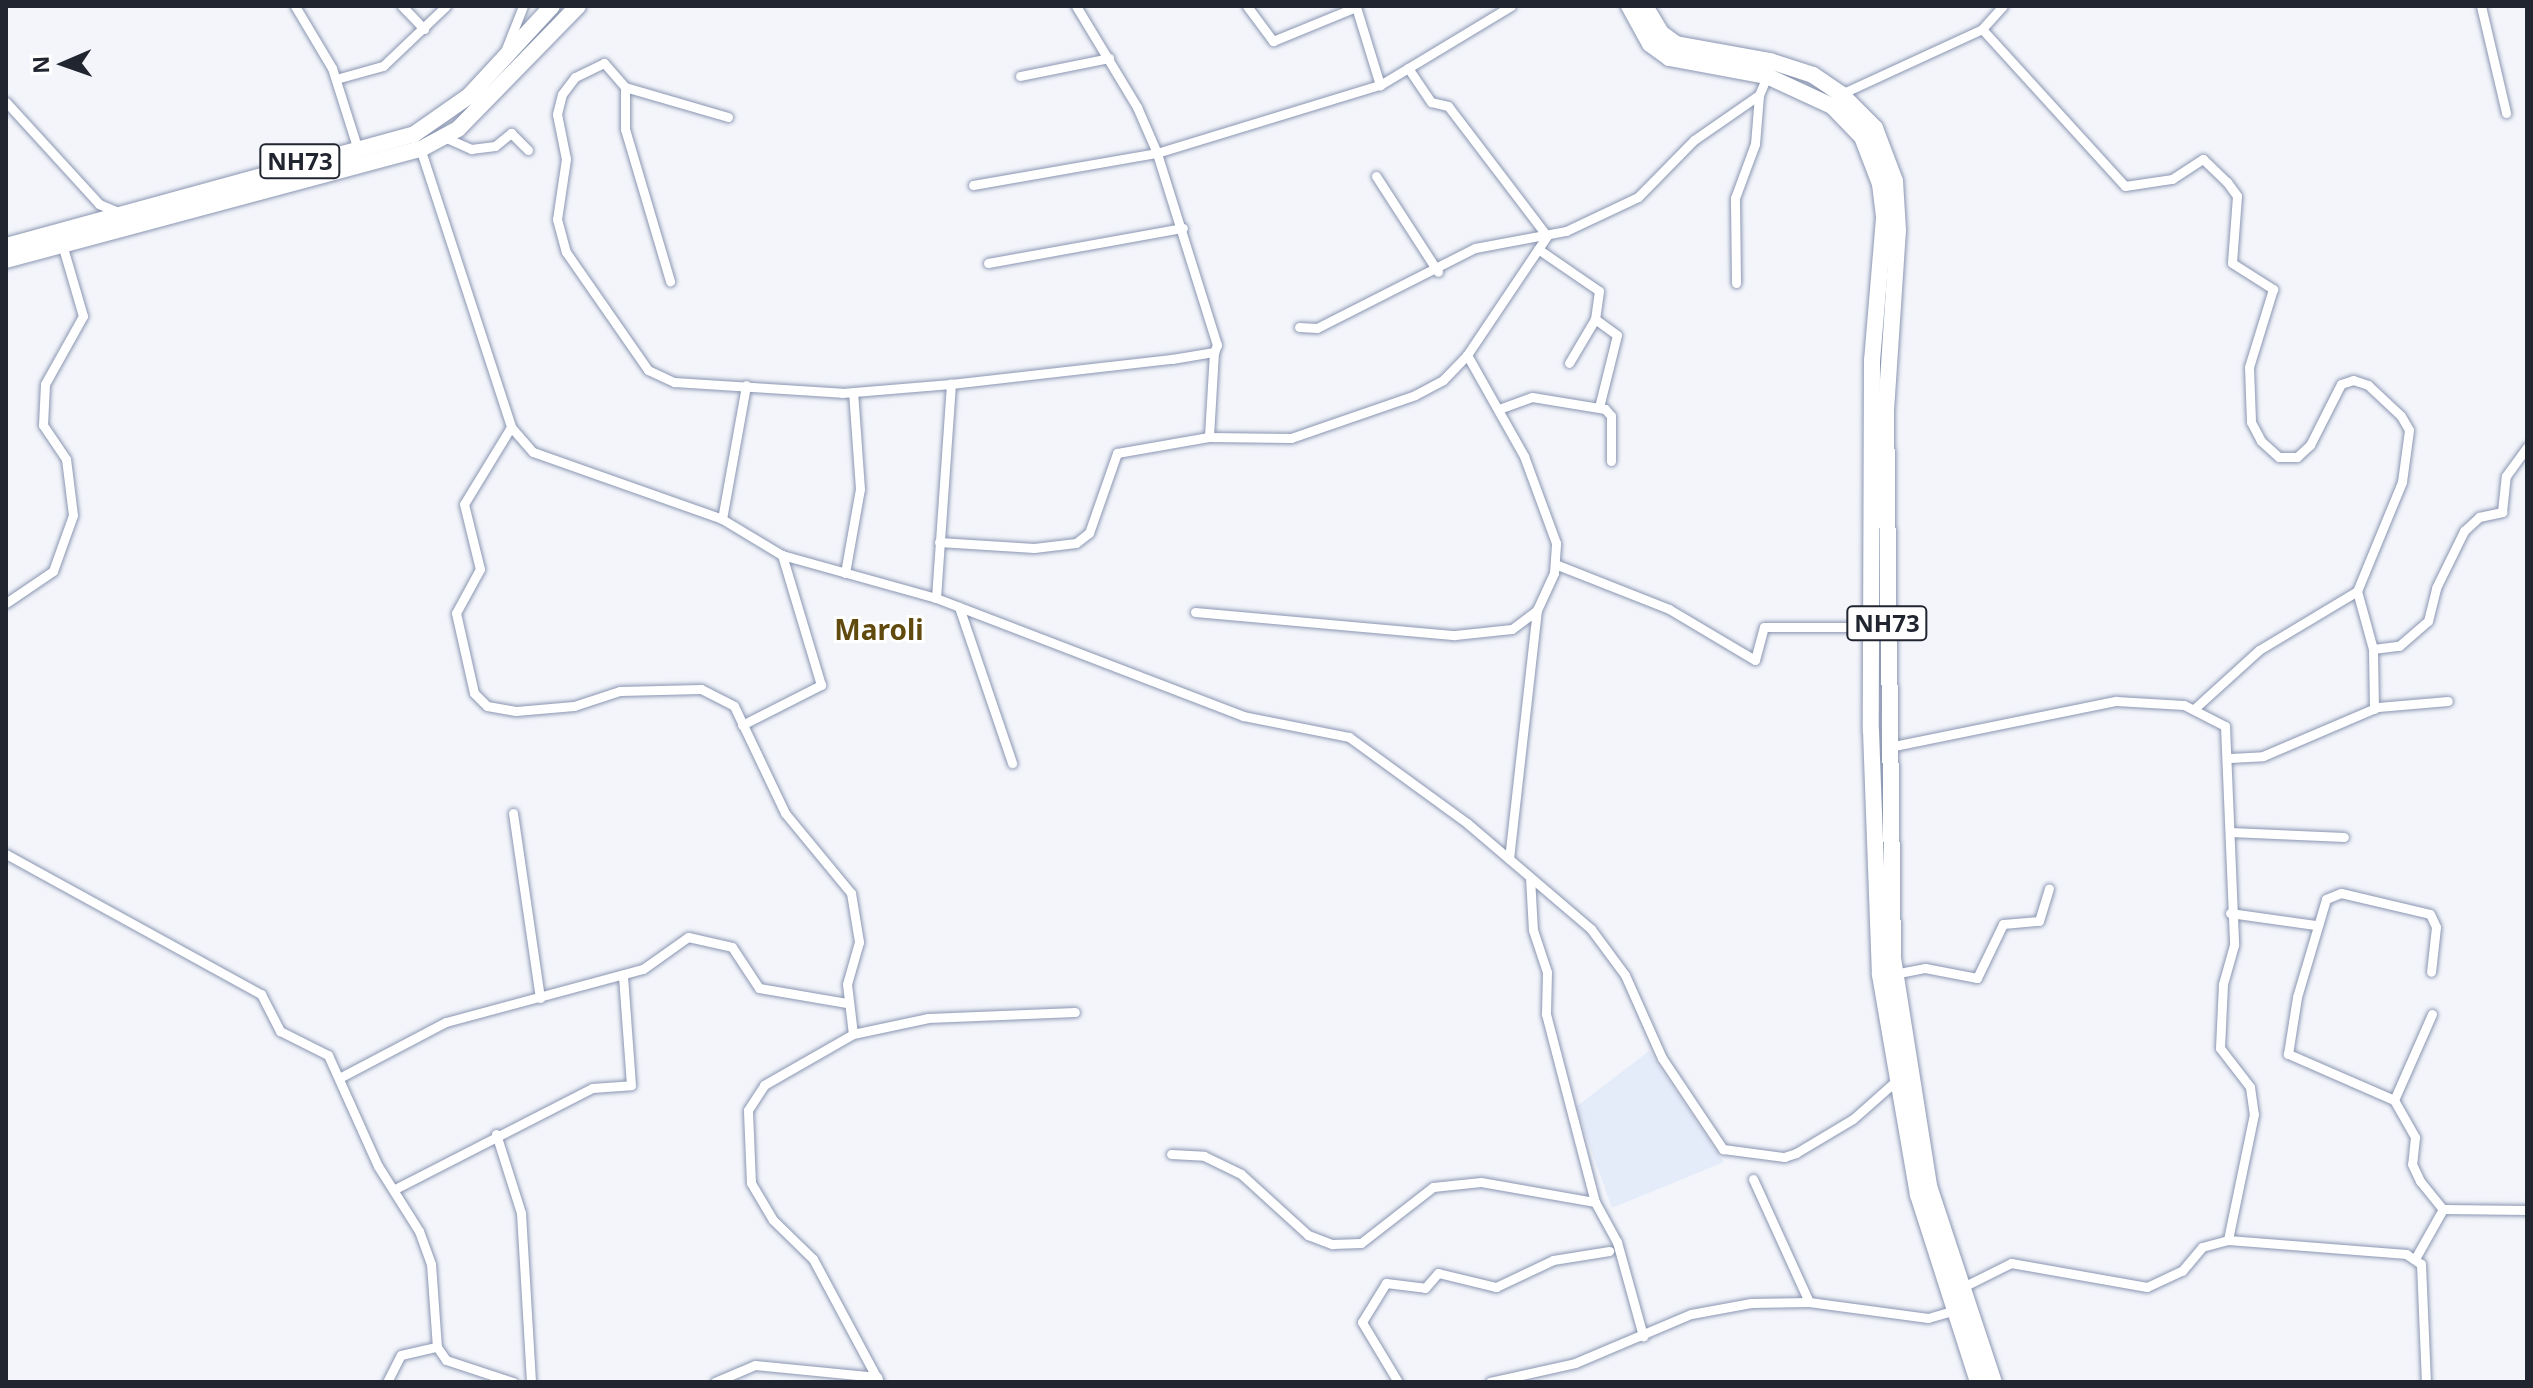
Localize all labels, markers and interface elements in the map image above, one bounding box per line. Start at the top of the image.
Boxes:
north arrow [24,24,104,104]
text: N [25,55,55,74]
road number: NH73 [258,141,342,181]
road number: NH73 [1845,603,1929,643]
district label: Maroli [834,612,924,646]

